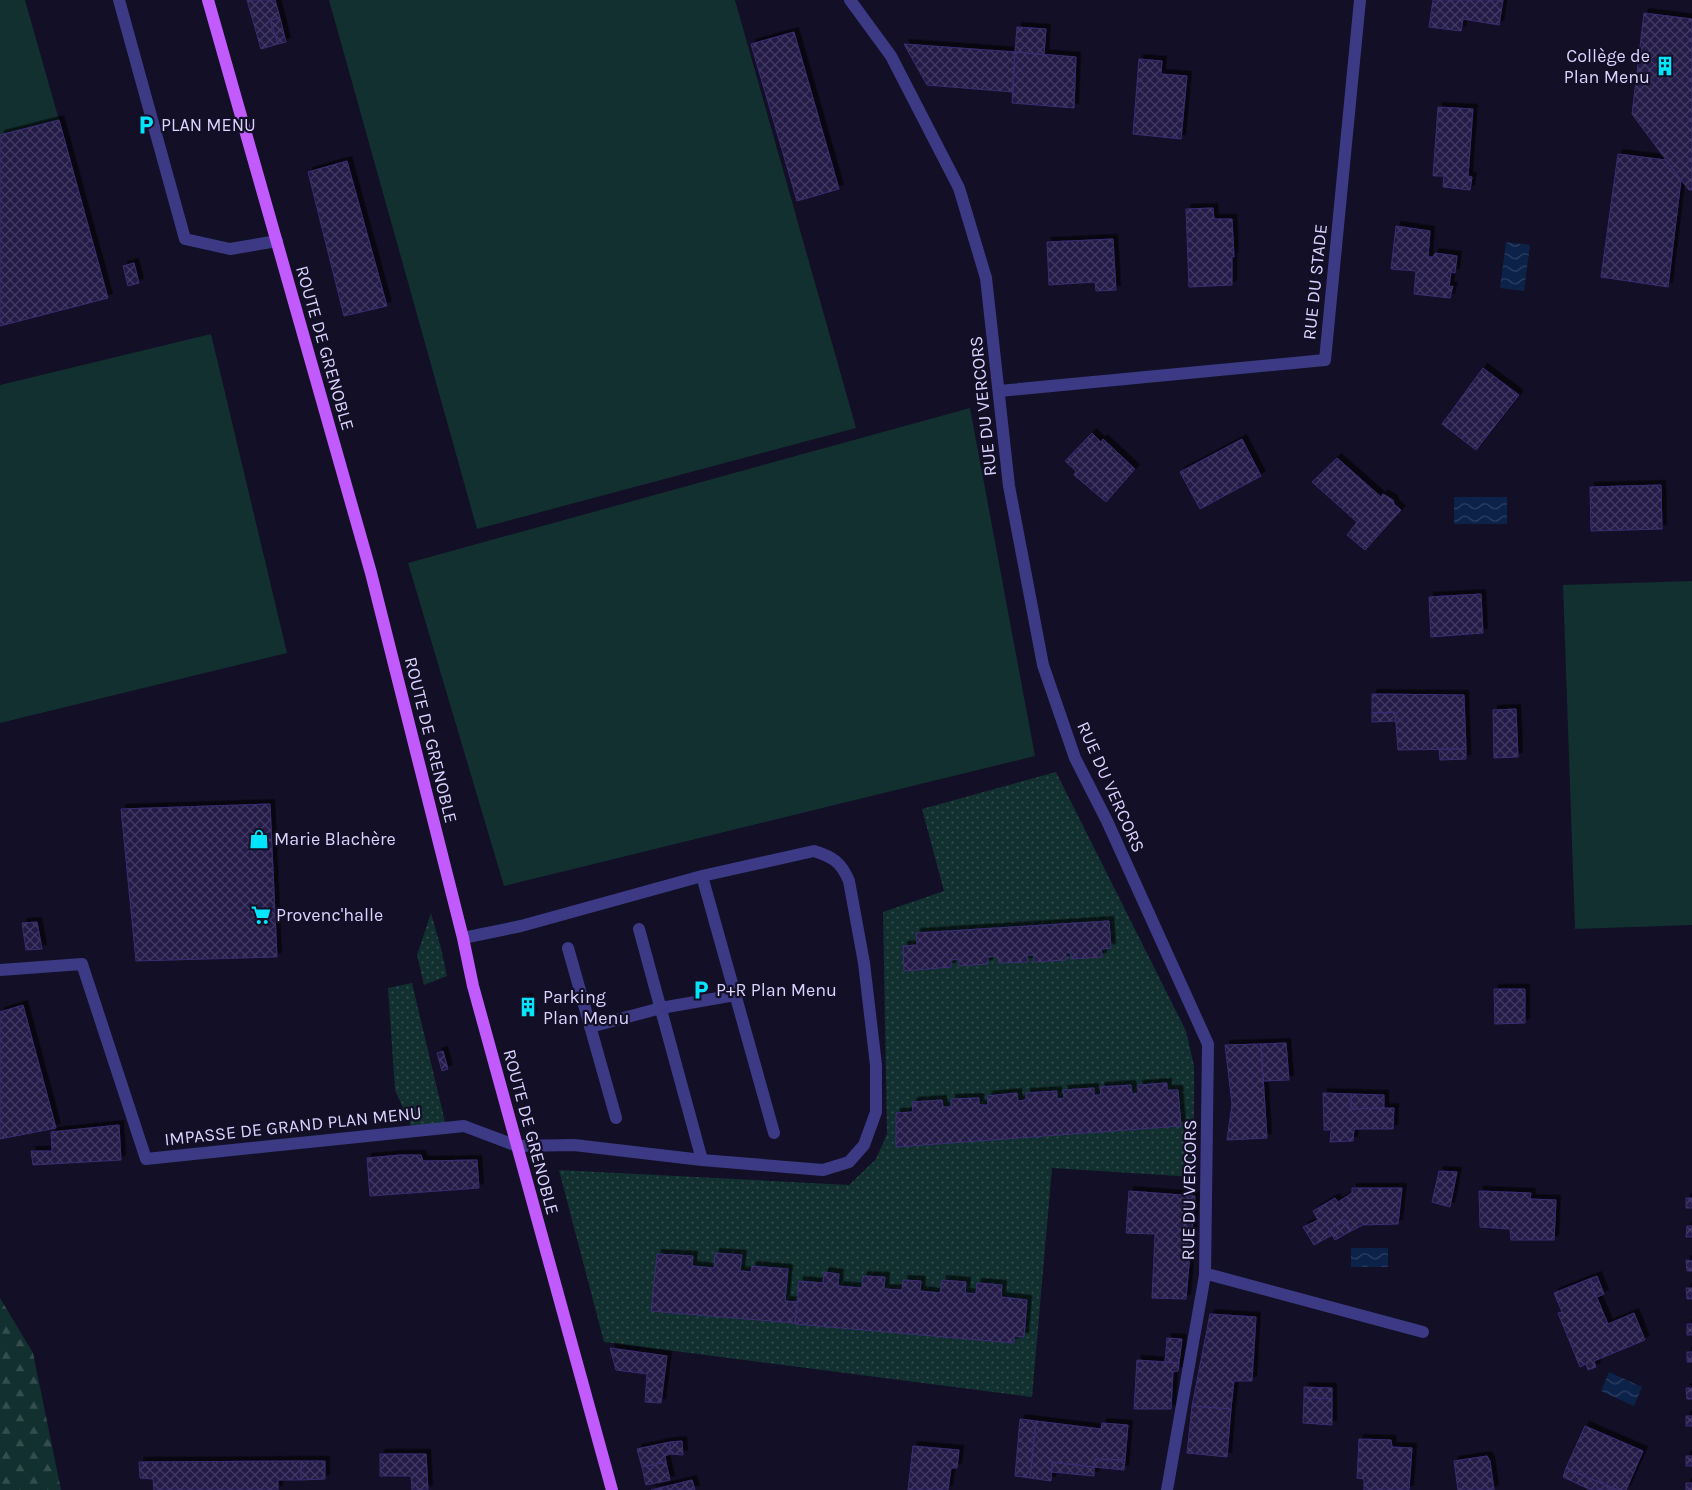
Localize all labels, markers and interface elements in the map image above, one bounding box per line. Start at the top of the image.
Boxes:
place label: Collège de Plan Menu [1564,45,1650,88]
building icon: Collège de Plan Menu [1654,55,1676,77]
parking icon: PLAN MENU [135,114,157,136]
place label: PLAN MENU [161,114,256,136]
street label: RUE DU STADE [1298,223,1332,341]
street label: ROUTE DE GRENOBLE [291,263,359,433]
street label: RUE DU VERCORS [965,335,1001,477]
street label: ROUTE DE GRENOBLE [400,655,462,825]
street label: RUE DU VERCORS [1072,718,1150,856]
shop icon: Marie Blachère [248,828,270,850]
place label: Marie Blachère [274,828,396,850]
supermarket icon: Provenc'halle [250,904,272,926]
place label: Provenc'halle [276,904,383,926]
parking icon: P+R Plan Menu [690,979,712,1001]
place label: P+R Plan Menu [716,979,837,1001]
place label: Parking Plan Menu [543,986,629,1029]
building icon: Parking Plan Menu [517,996,539,1018]
street label: ROUTE DE GRENOBLE [498,1047,564,1217]
street label: IMPASSE DE GRAND PLAN MENU [163,1102,423,1150]
street label: RUE DU VERCORS [1177,1119,1201,1261]

